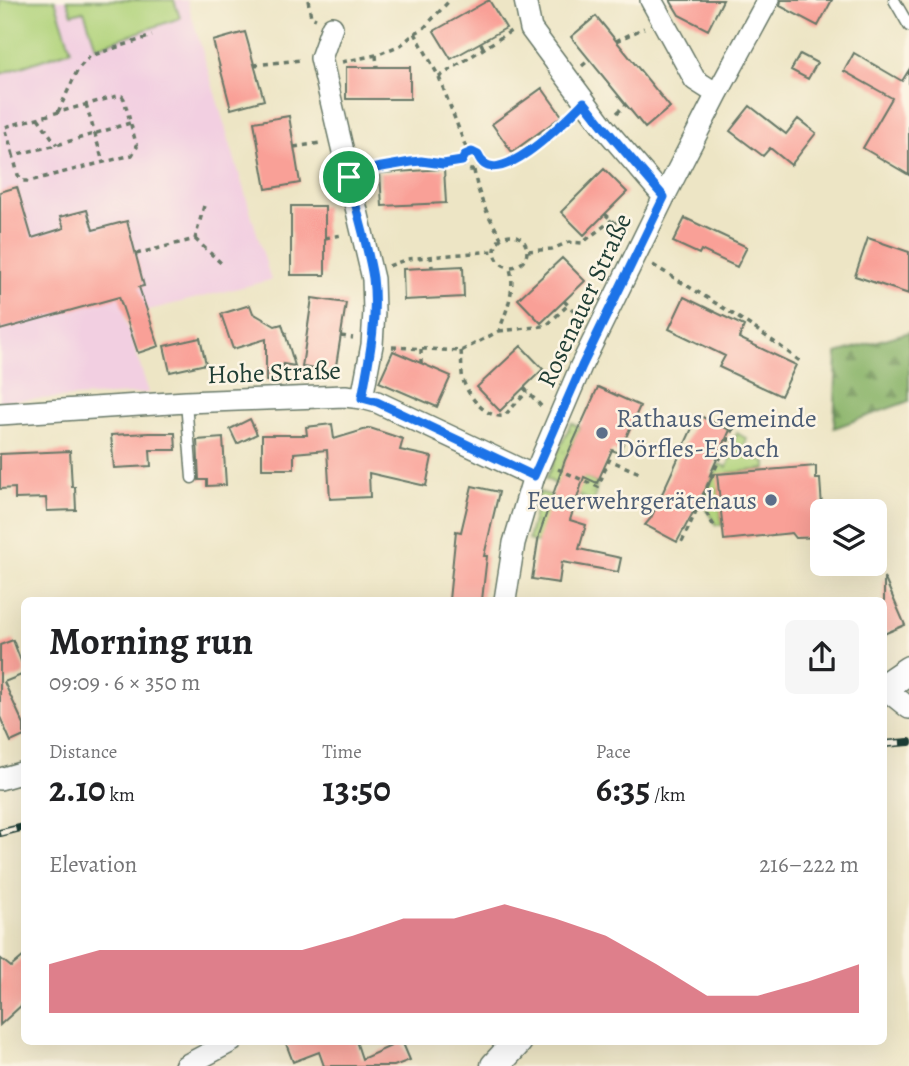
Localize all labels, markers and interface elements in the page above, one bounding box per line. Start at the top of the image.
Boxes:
pin [319,147,379,207]
icon: arrive [330,158,368,196]
street label: Rosenauer Straße [529,207,640,393]
street label: Hohe Straße [206,353,342,392]
place label: Rathaus Gemeinde Dörfles-Esbach [616,401,817,466]
marker: Rathaus Gemeinde Dörfles-Esbach [594,425,610,441]
place label: Feuerwehrgerätehaus [527,483,757,518]
marker: Feuerwehrgerätehaus [763,492,779,508]
map controls [810,499,887,576]
button: layers [810,499,887,576]
text: Morning run [49,615,253,667]
button: share [785,620,859,694]
text: 09:09 · 6 × 350 m [49,667,200,698]
text: Distance [49,739,117,765]
text: Time [322,739,362,765]
text: Pace [596,739,631,765]
text: 2.10 [49,765,106,813]
text: 13:50 [322,765,391,813]
text: 6:35 [596,765,650,813]
text: km [106,782,135,808]
text: /km [650,782,686,808]
text: Elevation [49,849,137,880]
text: 216–222 m [759,849,859,880]

